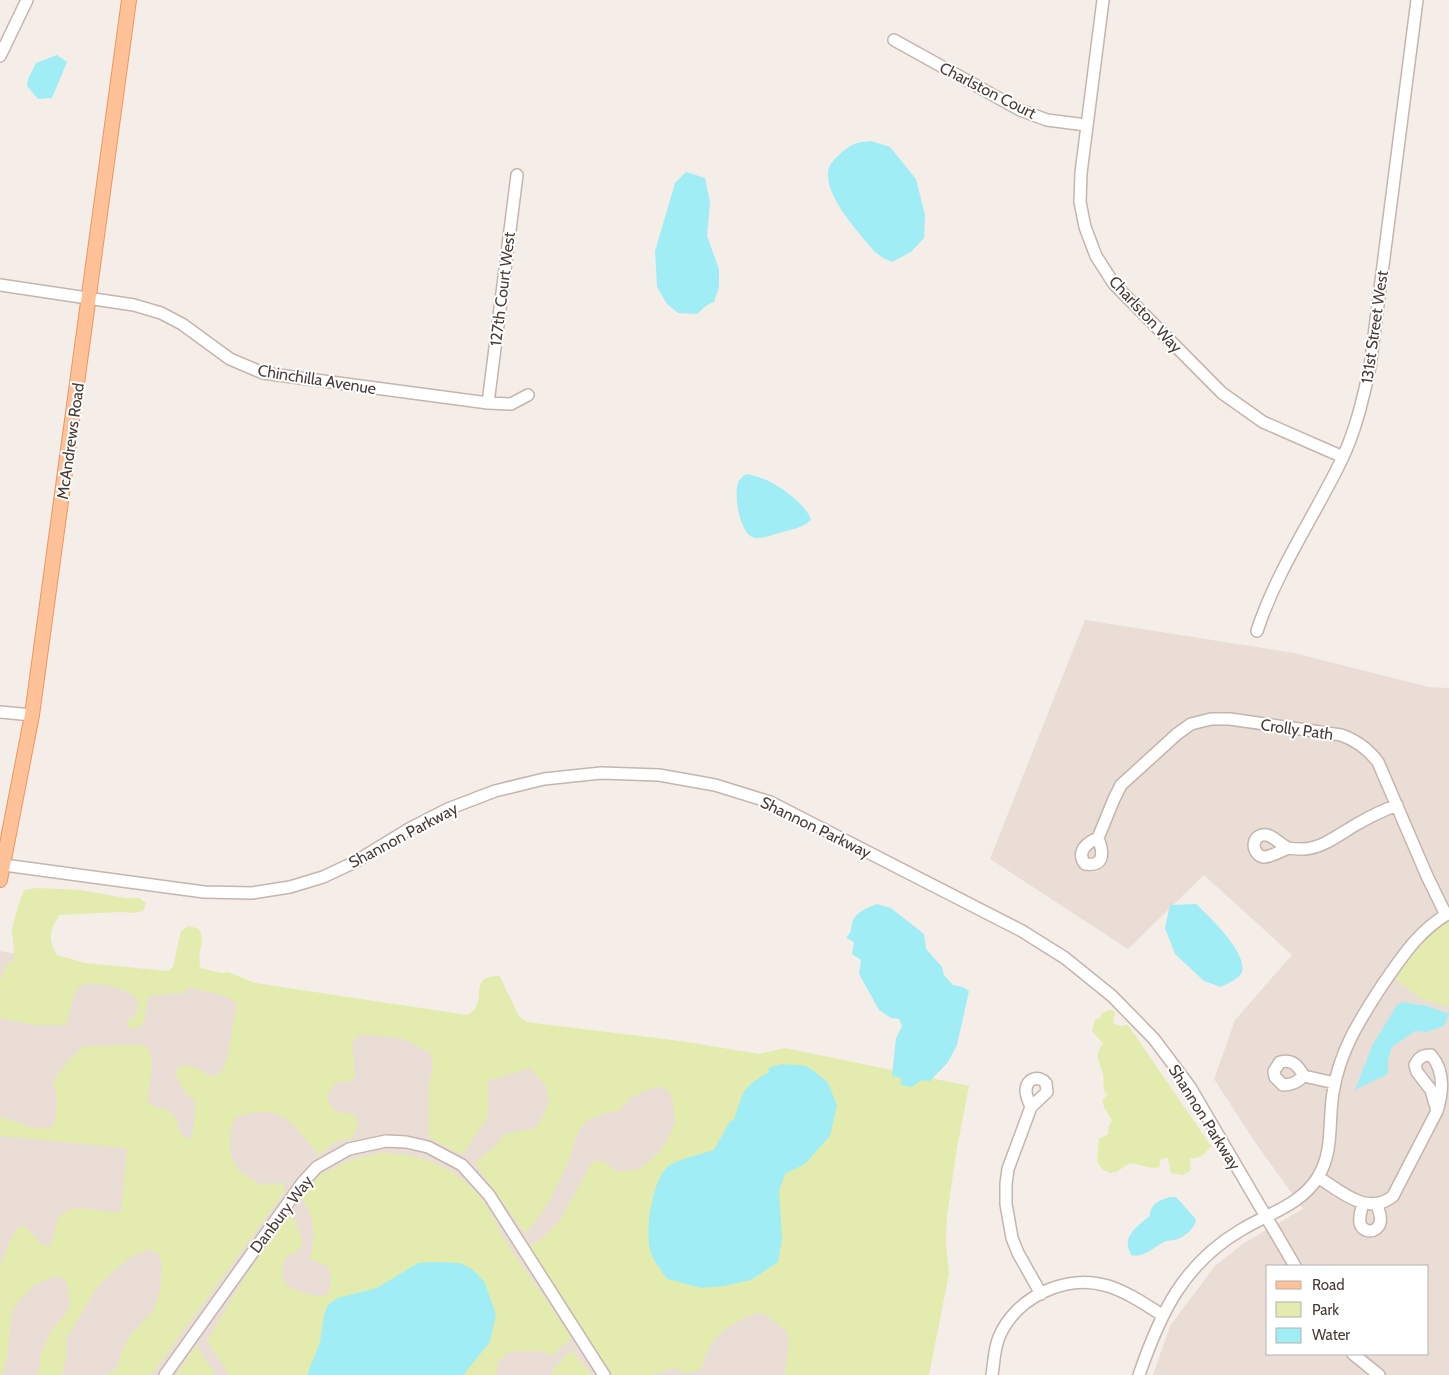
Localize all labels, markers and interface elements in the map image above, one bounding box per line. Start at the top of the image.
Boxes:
street label: Charlston Court [936,58,1040,123]
street label: 127th Court West [486,230,519,347]
street label: 131st Street West [1357,269,1392,385]
street label: Charlston Way [1105,272,1186,357]
street label: Chinchilla Avenue [256,361,378,398]
street label: McAndrews Road [53,382,88,500]
street label: Crolly Path [1259,715,1334,744]
street label: Shannon Parkway [757,792,874,862]
street label: Shannon Parkway [346,799,461,872]
street label: Shannon Parkway [1165,1061,1245,1173]
street label: Danbury Way [246,1172,317,1257]
legend [1266,1265,1429,1355]
text: Road [1312,1276,1345,1294]
text: Park [1312,1301,1339,1319]
text: Water [1312,1326,1350,1344]

